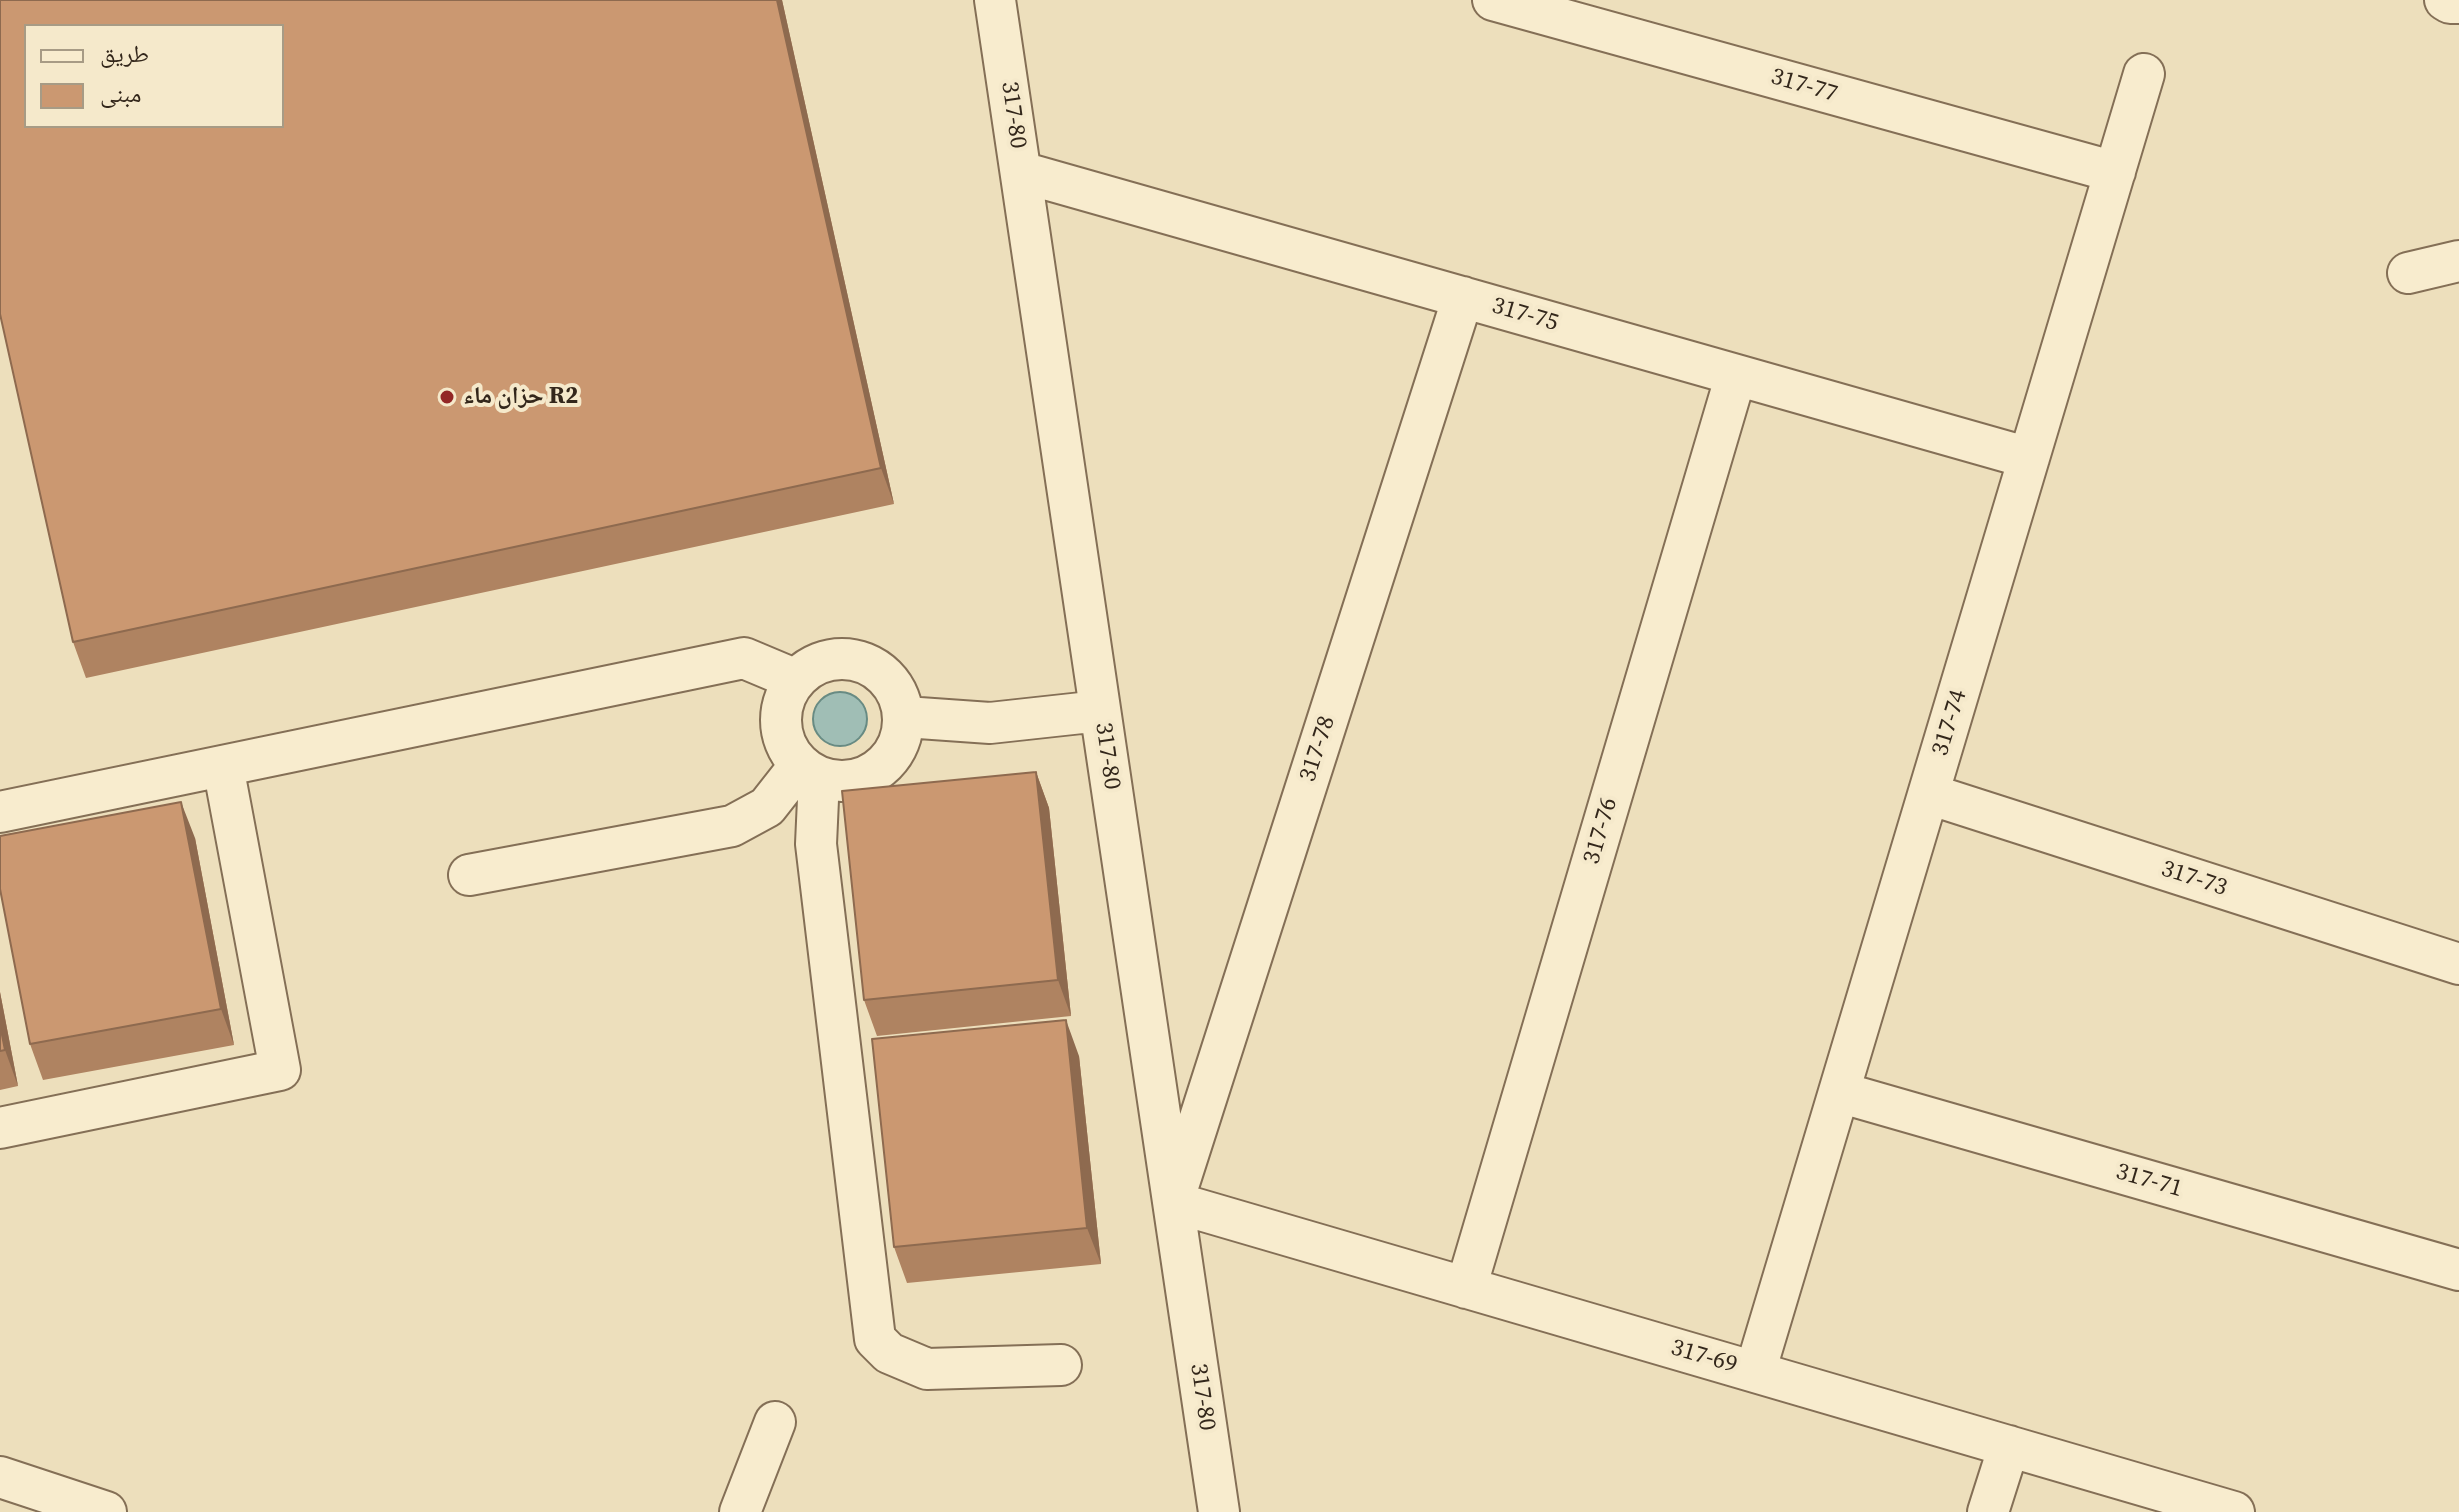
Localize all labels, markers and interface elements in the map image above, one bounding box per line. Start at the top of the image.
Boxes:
legend [24,24,284,128]
text: طريق [100,37,149,70]
street label: 317-77 [1768,63,1840,109]
text: مبنى [100,77,141,110]
street label: 317-80 [994,80,1032,150]
street label: 317-75 [1489,292,1561,338]
place label: حزان ماء R2 [463,383,578,411]
marker: حزان ماء R2 [438,388,456,406]
street label: 317-74 [1926,687,1974,759]
street label: 317-78 [1294,712,1342,786]
street label: 317-80 [1088,721,1126,791]
street label: 317-76 [1578,795,1624,867]
street label: 317-73 [2157,855,2231,903]
street label: 317-71 [2113,1158,2185,1204]
street label: 317-69 [1668,1334,1740,1380]
street label: 317-80 [1183,1362,1221,1432]

